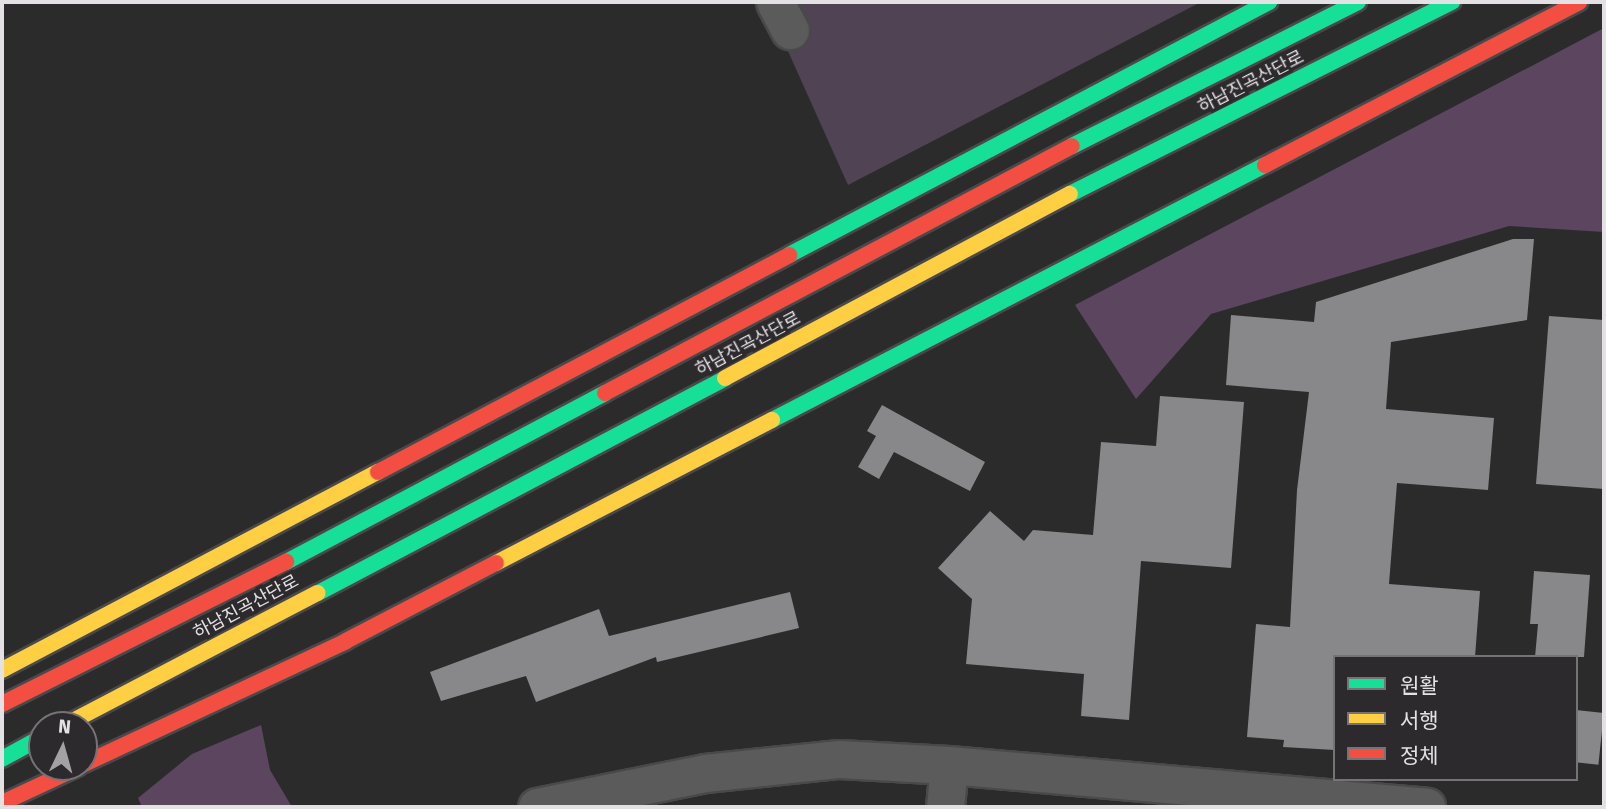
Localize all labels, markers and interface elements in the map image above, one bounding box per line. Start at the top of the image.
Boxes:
street label: 하남진곡산단로 [1194,46,1308,118]
street label: 하남진곡산단로 [692,307,804,381]
street label: 하남진곡산단로 [190,570,302,644]
legend [1333,655,1578,781]
text: 원활 [1400,673,1439,699]
text: 서행 [1400,708,1439,734]
north arrow [28,711,98,781]
text: N [57,715,72,739]
text: 정체 [1400,743,1439,769]

